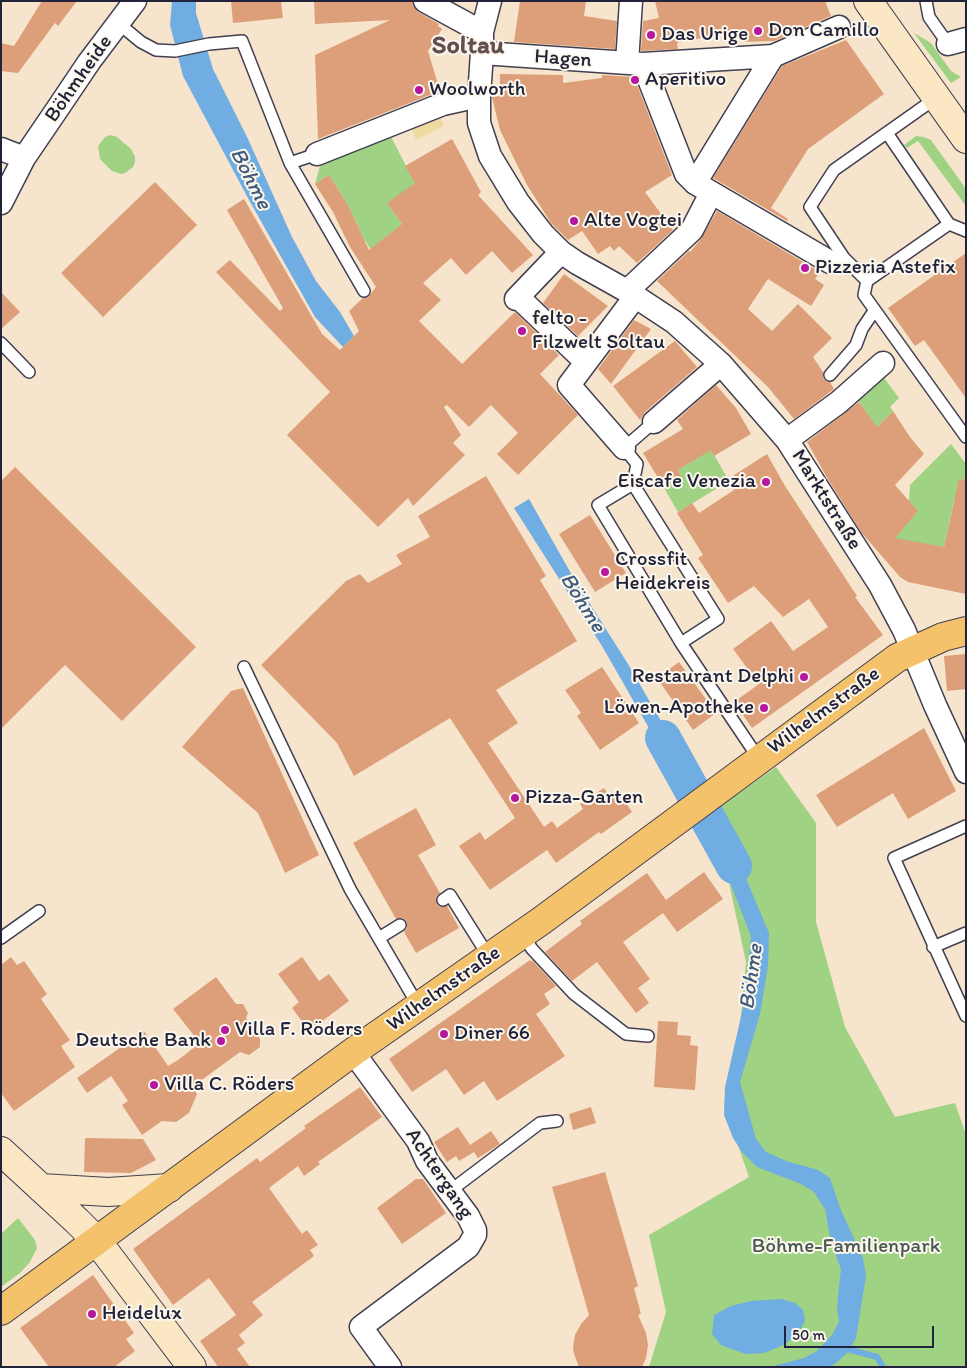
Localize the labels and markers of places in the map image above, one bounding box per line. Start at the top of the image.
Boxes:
place label: Don Camillo [768,18,879,44]
place label: Das Urige [661,22,748,48]
marker: Don Camillo [752,25,764,37]
marker: Das Urige [645,29,657,41]
place label: Aperitivo [645,67,726,93]
marker: Aperitivo [629,74,641,86]
place label: Woolworth [429,77,526,103]
marker: Woolworth [413,84,425,96]
place label: Alte Vogtei [584,208,682,234]
marker: Alte Vogtei [568,215,580,227]
place label: Pizzeria Astefix [815,255,955,281]
marker: Pizzeria Astefix [799,262,811,274]
place label: felto - Filzwelt Soltau [532,306,665,356]
marker: felto - Filzwelt Soltau [516,325,528,337]
place label: Eiscafe Venezia [618,469,756,495]
marker: Eiscafe Venezia [760,476,772,488]
place label: Crossfit Heidekreis [615,547,710,597]
marker: Crossfit Heidekreis [599,566,611,578]
place label: Restaurant Delphi [632,664,794,690]
marker: Restaurant Delphi [798,671,810,683]
place label: Löwen-Apotheke [604,695,754,721]
marker: Löwen-Apotheke [758,702,770,714]
place label: Pizza-Garten [525,785,643,811]
marker: Pizza-Garten [509,792,521,804]
place label: Villa F. Röders [235,1017,363,1043]
place label: Diner 66 [454,1021,530,1047]
marker: Villa F. Röders [219,1024,231,1036]
place label: Deutsche Bank [75,1028,211,1054]
marker: Diner 66 [438,1028,450,1040]
marker: Deutsche Bank [215,1035,227,1047]
place label: Villa C. Röders [164,1072,294,1098]
marker: Villa C. Röders [148,1079,160,1091]
place label: Heidelux [102,1301,182,1327]
marker: Heidelux [86,1308,98,1320]

